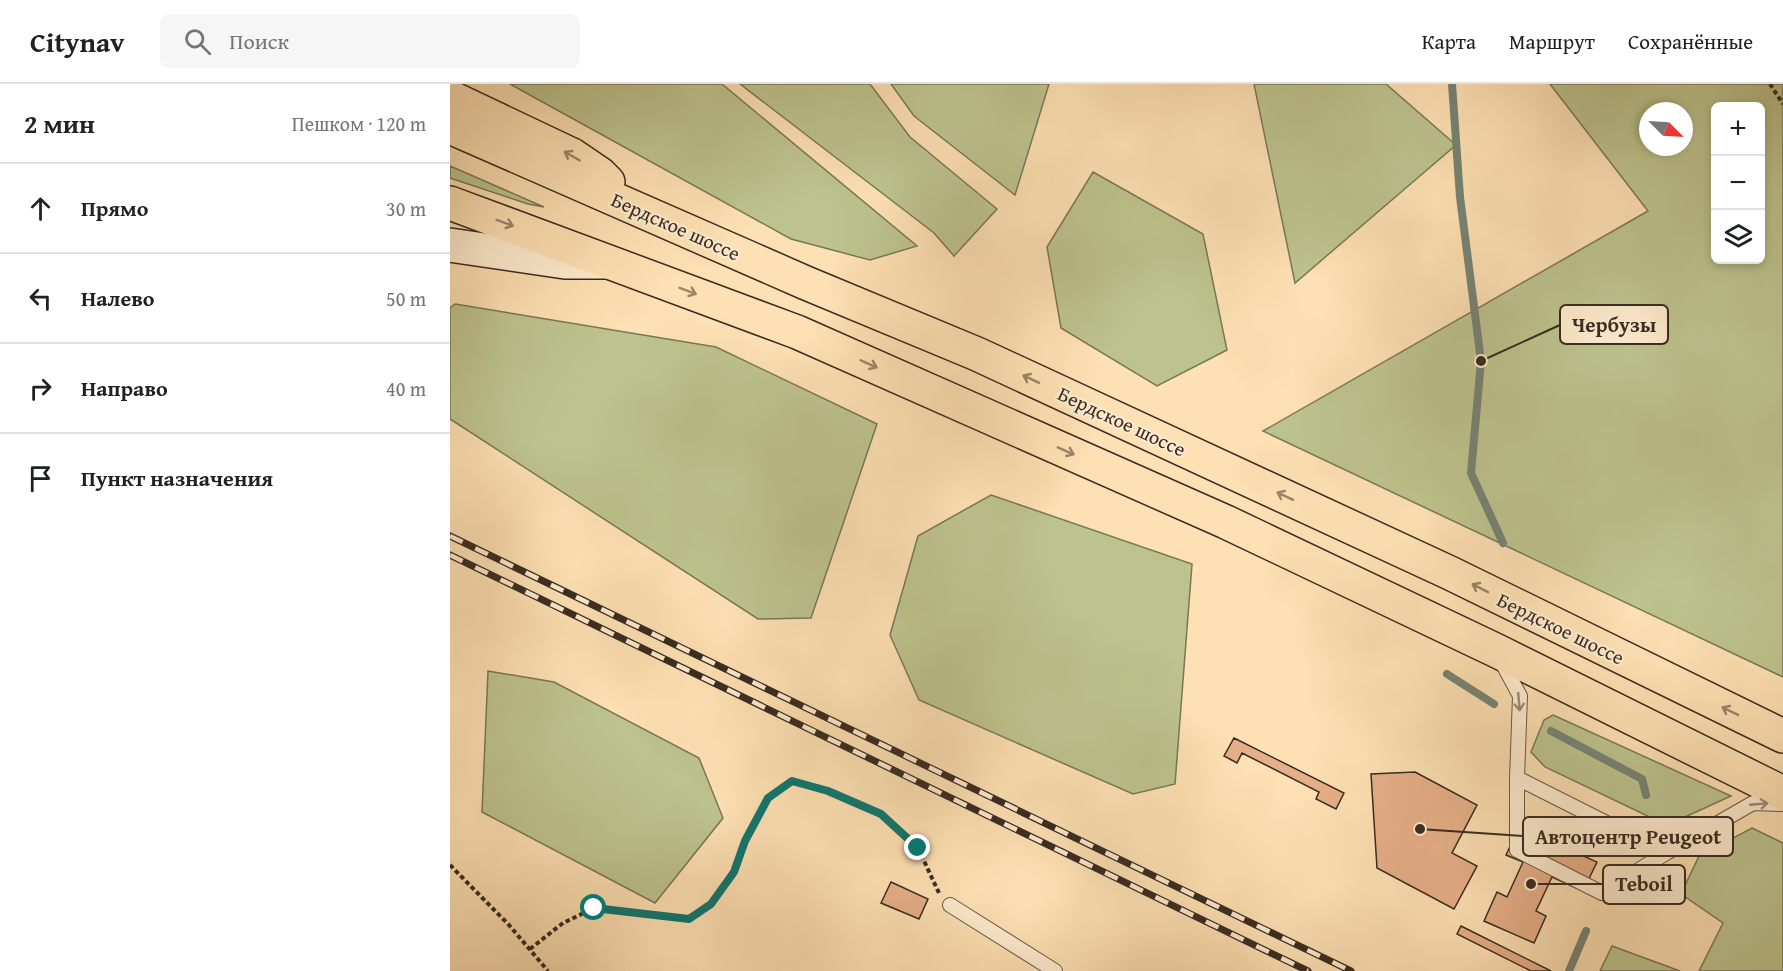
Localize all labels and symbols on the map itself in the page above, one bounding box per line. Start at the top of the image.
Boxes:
north arrow [1639,102,1693,156]
one-way arrow [564,150,581,162]
street label: Бердское шоссе [607,185,745,267]
one-way arrow [495,219,514,230]
one-way arrow [678,287,696,298]
callout: Чербузы [1560,305,1668,344]
text: Чербузы [1572,309,1656,340]
one-way arrow [859,358,877,370]
one-way arrow [1023,373,1041,385]
street label: Бердское шоссе [1053,379,1191,463]
one-way arrow [1057,446,1075,457]
one-way arrow [1276,489,1294,501]
one-way arrow [1471,582,1489,593]
street label: Бердское шоссе [1493,585,1629,671]
one-way arrow [1514,691,1525,711]
one-way arrow [1722,704,1740,716]
one-way arrow [1749,799,1768,810]
callout: Автоцентр Peugeot [1523,817,1733,856]
text: Автоцентр Peugeot [1535,821,1721,852]
route end [904,834,930,860]
callout: Teboil [1603,865,1685,904]
text: Teboil [1615,868,1673,899]
route start [580,894,606,920]

